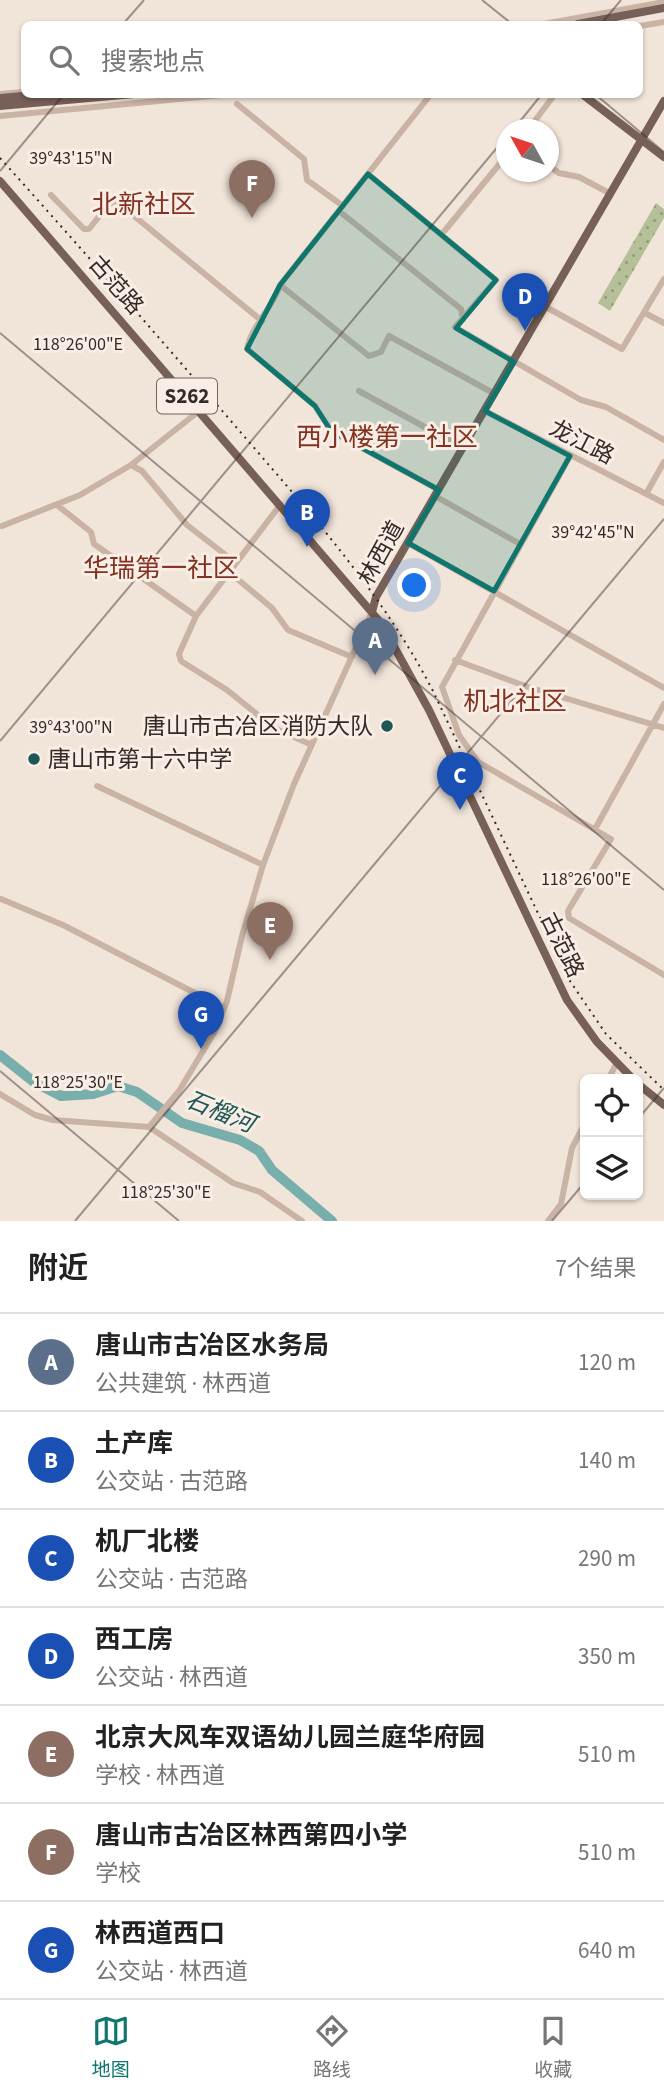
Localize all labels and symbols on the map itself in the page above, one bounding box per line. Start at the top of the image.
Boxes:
north arrow [496,119,559,182]
text: 39°43'15"N [29,146,113,171]
pin: F [229,160,275,218]
district label: 北新社区 [92,186,196,223]
street label: 古范路 [81,248,151,322]
pin: D [502,273,548,331]
text: 118°26'00"E [33,332,123,357]
road number: S262 [157,378,217,414]
street label: 龙江路 [544,412,620,472]
district label: 西小楼第一社区 [296,419,478,456]
pin: B [284,489,330,547]
street label: 林西道 [350,515,412,591]
text: 39°42'45"N [551,520,635,545]
district label: 华瑞第一社区 [83,550,239,587]
your location [397,568,431,602]
pin: A [352,617,398,675]
district label: 机北社区 [463,683,567,720]
place label: 唐山市古冶区消防大队 [143,710,373,743]
text: 39°43'00"N [29,715,113,740]
marker: 唐山市古冶区消防大队 [379,718,395,734]
place label: 唐山市第十六中学 [48,743,232,776]
marker: 唐山市第十六中学 [26,751,42,767]
pin: C [437,752,483,810]
text: 118°26'00"E [541,867,631,892]
pin: E [247,902,293,960]
street label: 古范路 [532,907,592,983]
pin: G [178,991,224,1049]
text: 118°25'30"E [33,1070,123,1095]
water label: 石榴河 [180,1082,264,1143]
text: 118°25'30"E [121,1180,211,1205]

